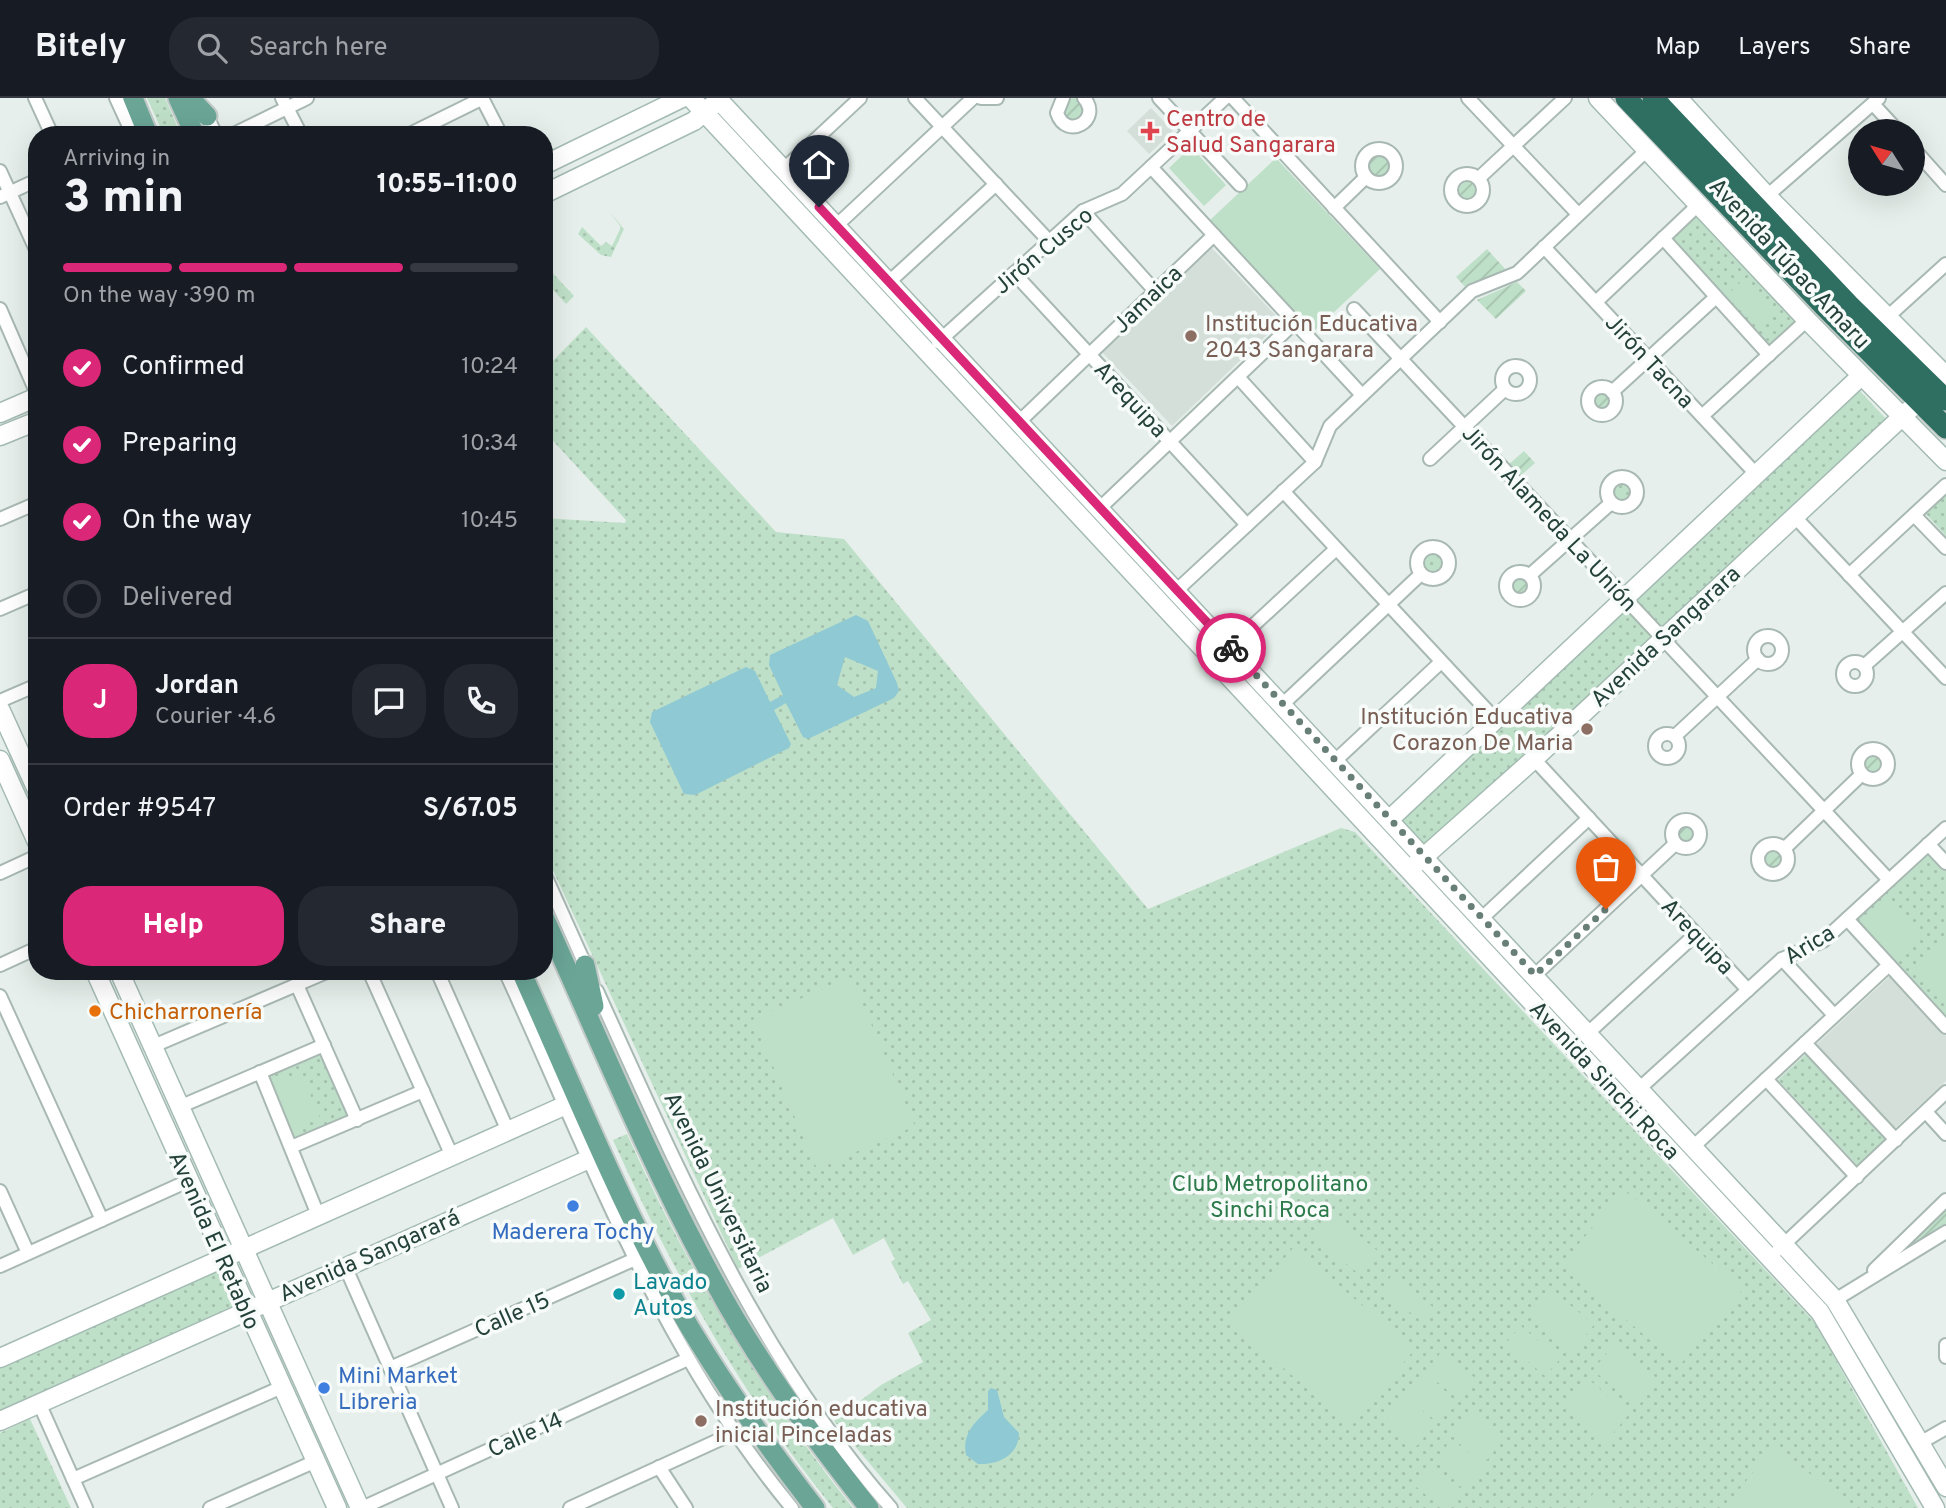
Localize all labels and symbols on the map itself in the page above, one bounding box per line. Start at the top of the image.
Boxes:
place label: Centro de Salud Sangarara [1166,106,1336,161]
north arrow [1848,119,1925,196]
marker: Centro de Salud Sangarara [1140,121,1160,141]
pin [789,135,849,207]
street label: Avenida Túpac Amaru [1701,173,1875,356]
street label: Jirón Cusco [989,202,1100,302]
street label: Jamaica [1108,261,1190,341]
street label: Jirón Tacna [1597,310,1699,416]
place label: Institución Educativa 2043 Sangarara [1205,311,1418,366]
marker: Institución Educativa 2043 Sangarara [1183,328,1199,344]
street label: Arequipa [1087,356,1172,445]
street label: Jirón Alameda La Unión [1454,420,1642,619]
street label: Avenida Sangarara [1586,561,1748,715]
courier [1196,613,1266,683]
place label: Institución Educativa Corazon De Maria [1360,704,1573,759]
marker: Institución Educativa Corazon De Maria [1579,721,1595,737]
pin [1576,837,1636,909]
street label: Arequipa [1654,893,1739,982]
street label: Arica [1780,920,1841,972]
street label: Avenida Sinchi Roca [1522,996,1685,1168]
place label: Chicharronería [109,999,262,1028]
marker: Chicharronería [87,1003,103,1019]
street label: Avenida Universitaria [656,1088,778,1298]
street label: Avenida El Retablo [160,1147,265,1335]
park label: Club Metropolitano Sinchi Roca [1172,1171,1368,1226]
marker: Maderera Tochy [565,1198,581,1214]
street label: Avenida Sangarará [275,1204,465,1310]
place label: Maderera Tochy [492,1219,654,1248]
place label: Lavado Autos [633,1269,707,1324]
marker: Lavado Autos [611,1286,627,1302]
street label: Calle 15 [471,1287,555,1346]
place label: Mini Market Libreria [338,1363,458,1418]
marker: Mini Market Libreria [316,1380,332,1396]
place label: Institución educativa inicial Pinceladas [715,1396,928,1451]
street label: Calle 14 [484,1407,568,1466]
marker: Institución educativa inicial Pinceladas [693,1413,709,1429]

